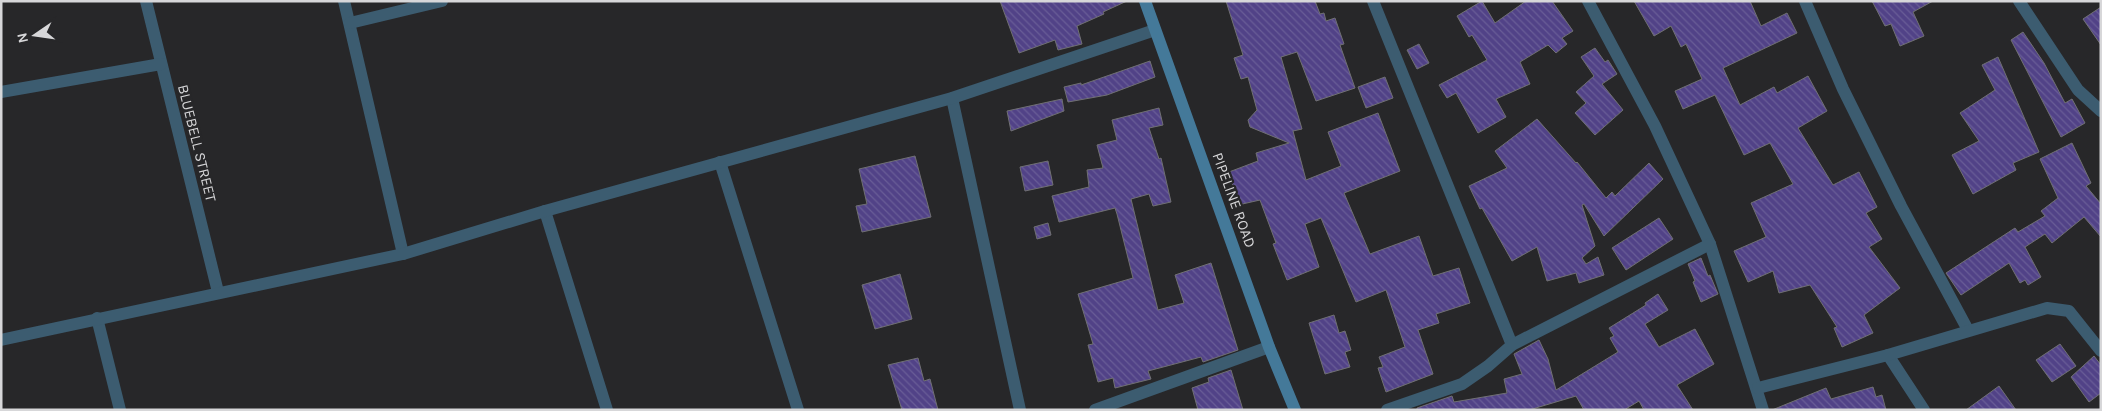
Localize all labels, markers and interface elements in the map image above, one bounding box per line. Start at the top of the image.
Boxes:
north arrow [10,10,60,60]
text: N [13,31,32,45]
street label: BLUEBELL STREET [174,83,220,204]
street label: PIPELINE ROAD [1208,150,1260,250]

